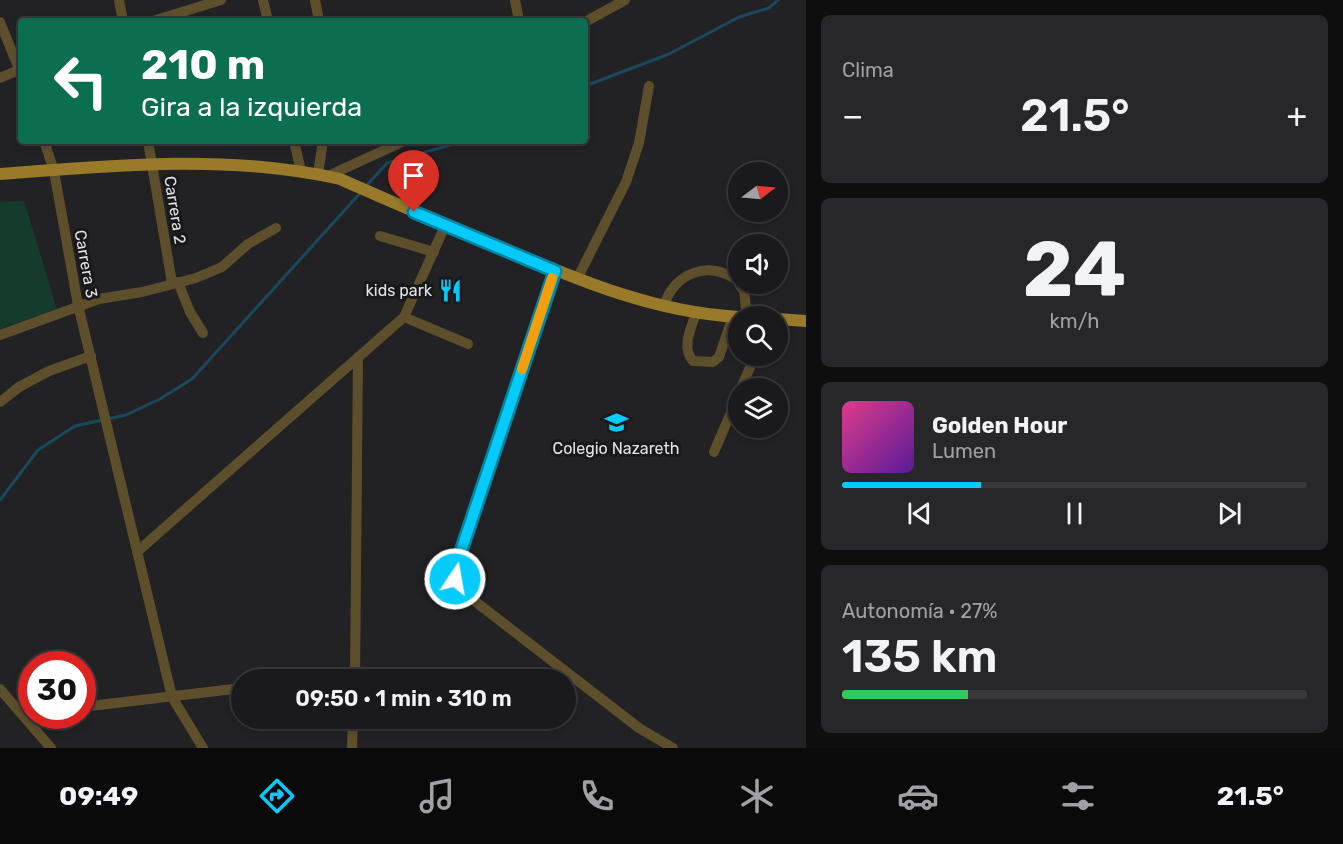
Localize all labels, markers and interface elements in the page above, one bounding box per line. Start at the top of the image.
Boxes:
text: 210 m [141,40,265,90]
icon: left [42,42,120,120]
text: Clima [842,58,894,82]
text: 21.5° [1020,89,1130,142]
text: Gira a la izquierda [141,91,362,123]
text: − [842,96,863,135]
text: + [1286,96,1307,135]
pin [388,150,439,212]
icon: arrive [397,159,430,192]
north arrow [728,162,788,222]
map controls [728,162,788,438]
street label: Carrera 2 [160,175,190,245]
text: 24 [1023,223,1126,316]
street label: Carrera 3 [71,228,101,300]
button: sound [728,234,788,294]
restaurant icon: kids park [437,277,463,303]
place label: kids park [366,281,433,300]
button: search [728,306,788,366]
text: km/h [1050,309,1099,333]
button: layers [728,378,788,438]
school or university icon: Colegio Nazareth [603,410,629,436]
text: Golden Hour [932,412,1067,439]
place label: Colegio Nazareth [553,439,679,458]
text: Lumen [932,439,996,463]
icon: previous [903,497,936,530]
icon: pause [1058,497,1091,530]
icon: next [1213,497,1246,530]
position arrow [423,547,487,611]
text: Autonomía · 27% [842,599,998,623]
text: 135 km [842,630,997,683]
speed limit sign: 30 [18,651,96,729]
text: 09:50 · 1 min · 310 m [295,685,512,712]
icon: directions [256,775,298,817]
icon: music [416,775,458,817]
icon: phone [576,775,618,817]
icon: climate [736,775,778,817]
icon: car [897,775,939,817]
icon: filters [1057,775,1099,817]
text: 09:49 [59,780,138,812]
text: 21.5° [1217,780,1284,812]

